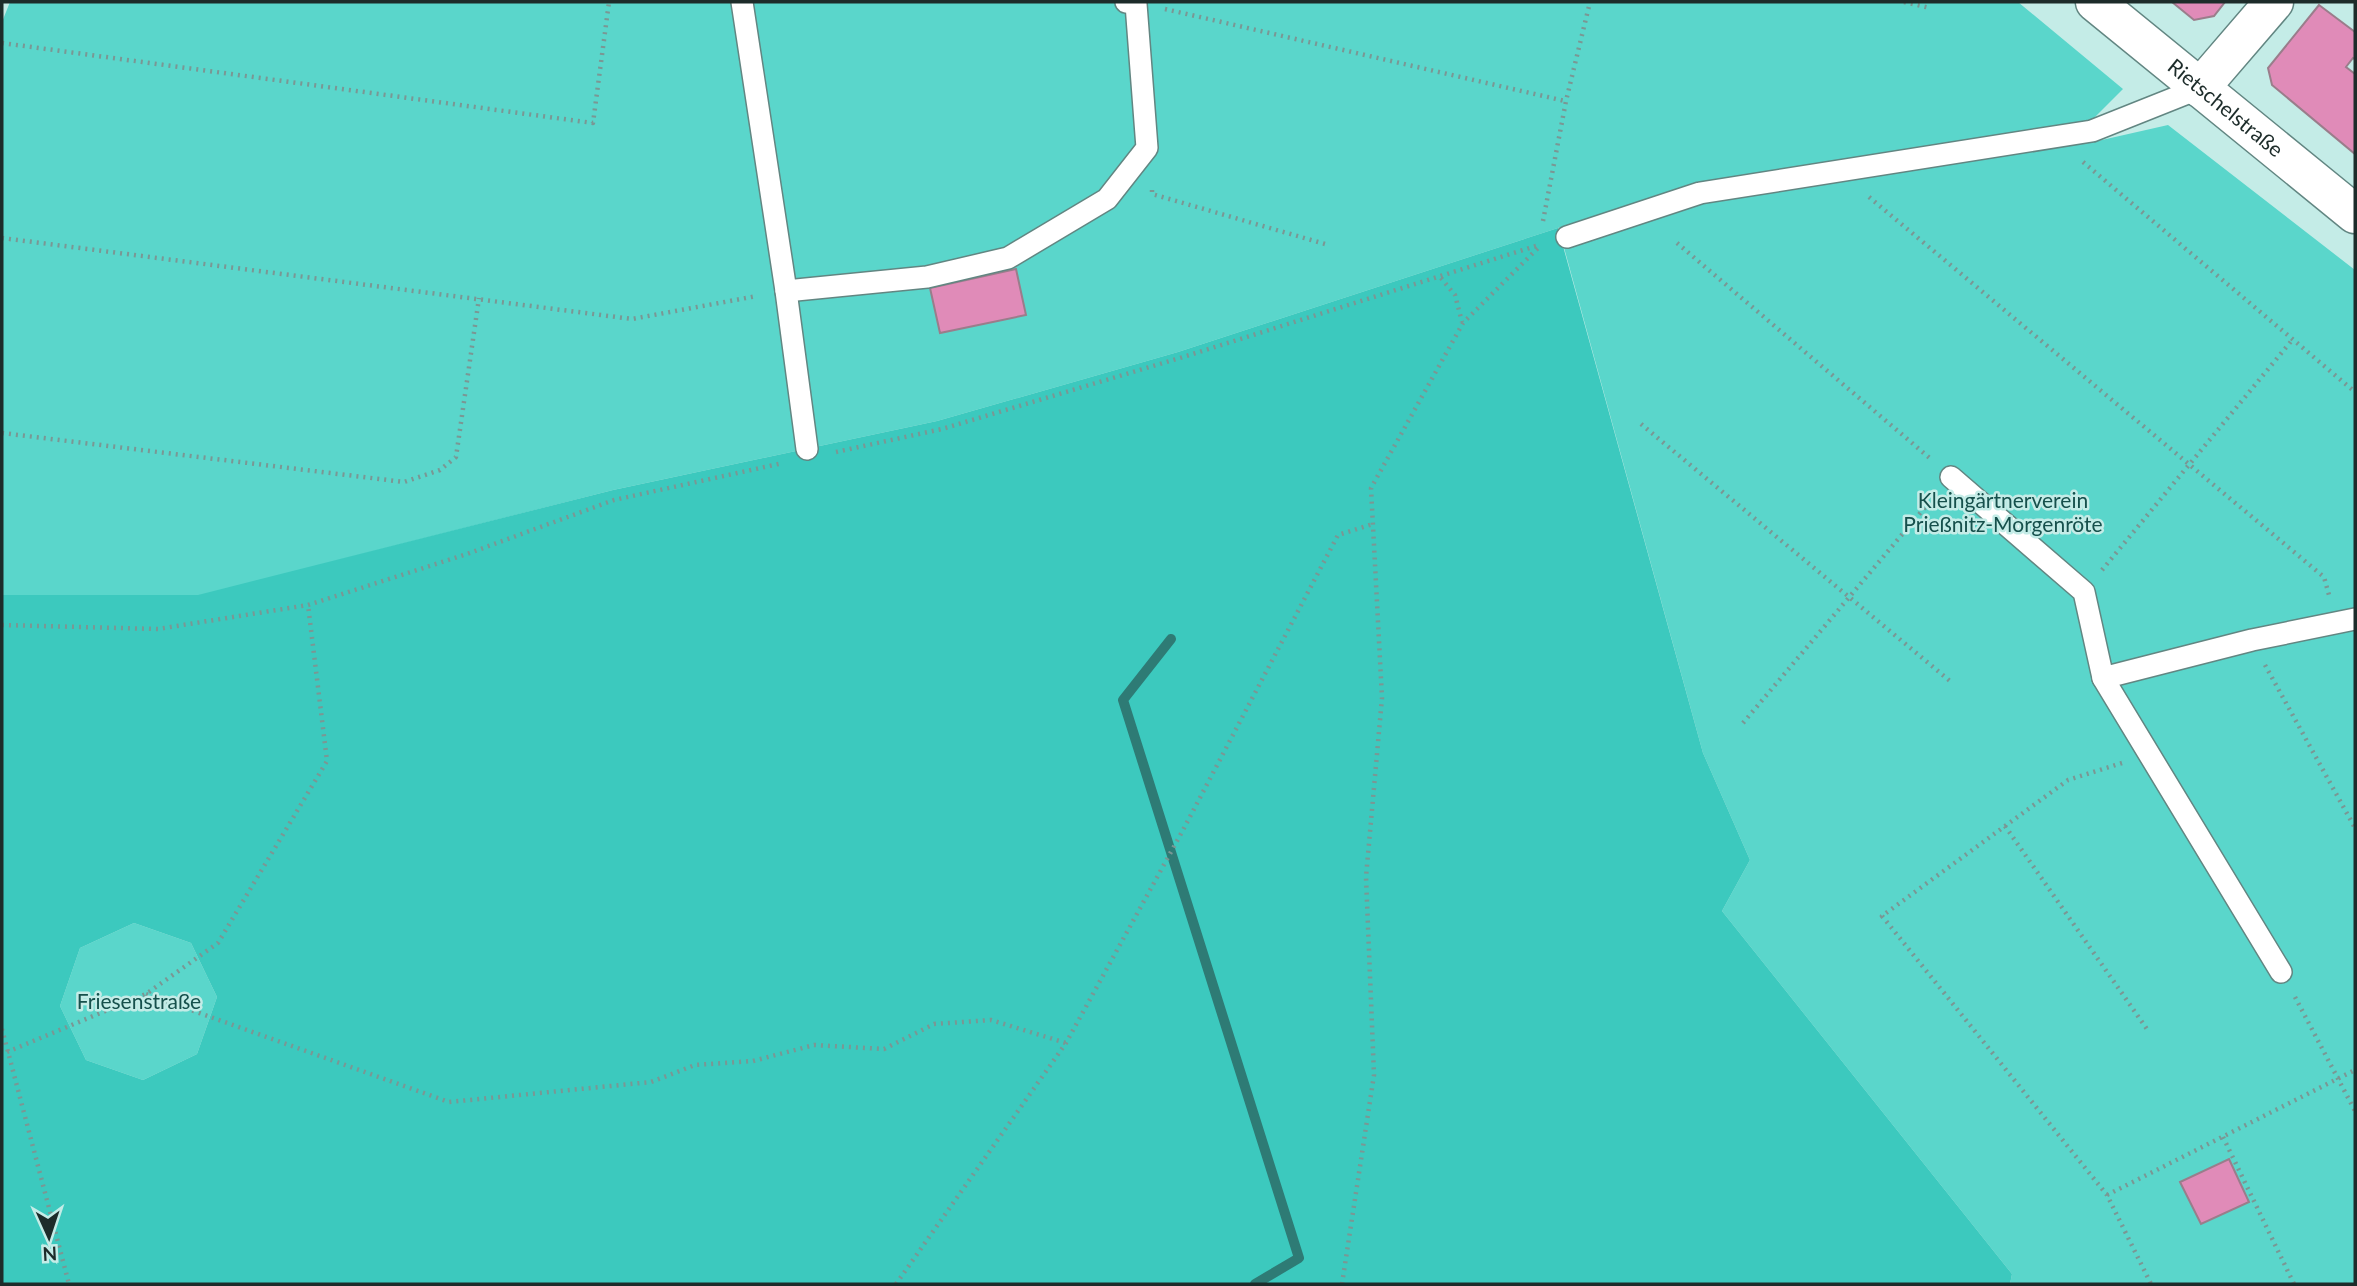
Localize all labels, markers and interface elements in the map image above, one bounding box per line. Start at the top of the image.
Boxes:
street label: Rietschelstraße [2163,53,2289,161]
park label: Kleingärtnerverein Prießnitz-Morgenröte [1903,487,2103,536]
park label: Friesenstraße [77,988,201,1013]
north arrow [14,1202,84,1272]
text: N [42,1243,58,1266]

